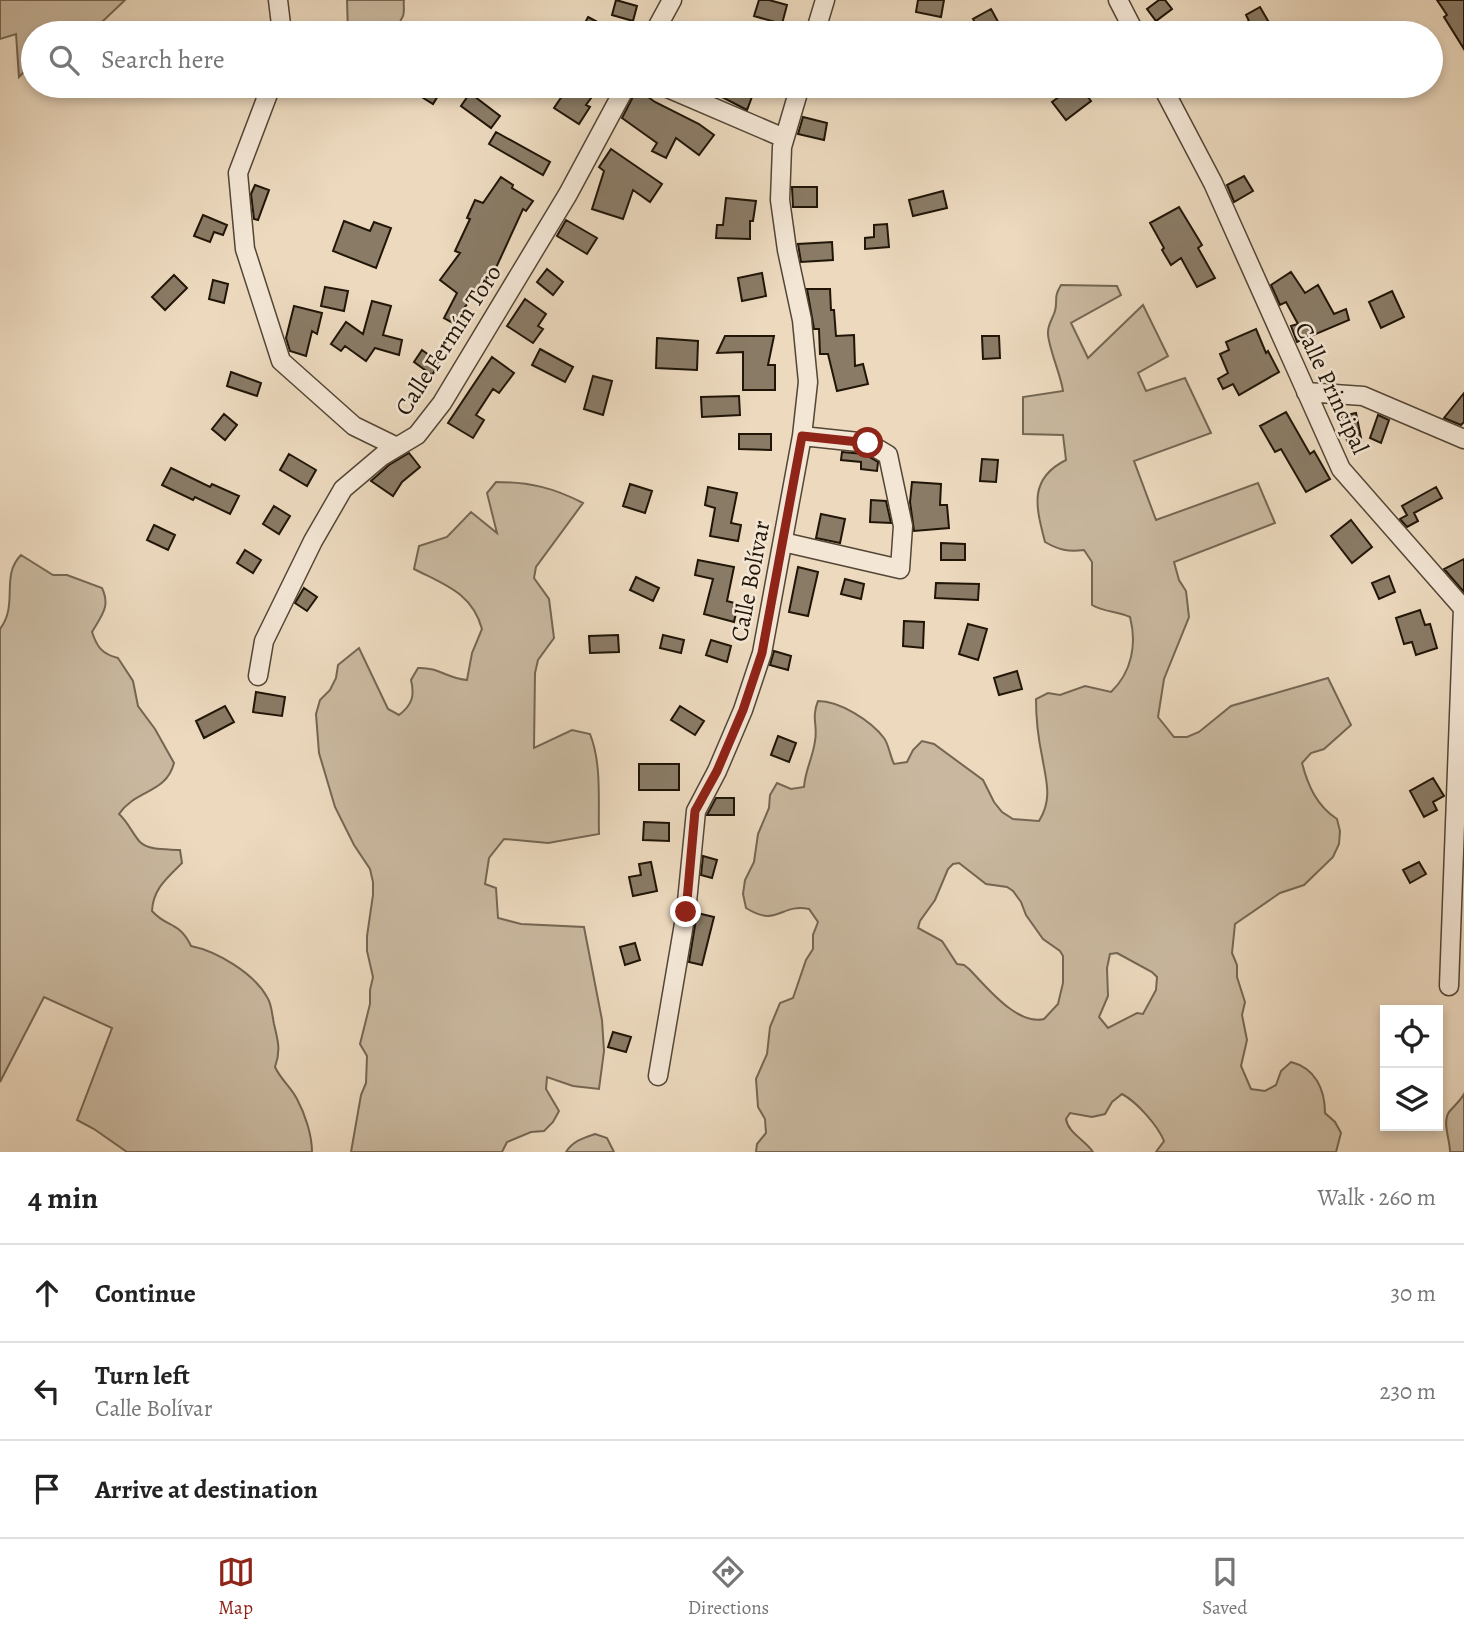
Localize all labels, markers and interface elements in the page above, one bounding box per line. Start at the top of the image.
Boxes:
search box [21,21,1443,98]
icon: search [45,41,83,79]
text: Search here [101,42,225,77]
street label: Calle Fermín Toro [387,258,509,422]
street label: Calle Principal [1287,317,1377,459]
route start [852,427,883,458]
street label: Calle Bolívar [723,518,777,644]
route end [670,896,701,927]
map controls [1380,1005,1443,1131]
button: locate [1380,1005,1443,1068]
button: layers [1380,1068,1443,1131]
text: 4 min [28,1178,98,1218]
text: Walk · 260 m [1317,1182,1436,1213]
icon: ahead [28,1274,66,1312]
text: Continue [95,1276,196,1311]
text: 30 m [1390,1278,1436,1309]
text: Turn left [95,1358,190,1393]
icon: left [28,1372,66,1410]
text: 230 m [1380,1376,1436,1407]
text: Calle Bolívar [95,1393,213,1424]
icon: arrive [28,1470,66,1508]
text: Arrive at destination [95,1472,318,1507]
tab: Map [217,1553,255,1621]
tab: Directions [688,1553,769,1621]
tab: Saved [1202,1553,1247,1621]

